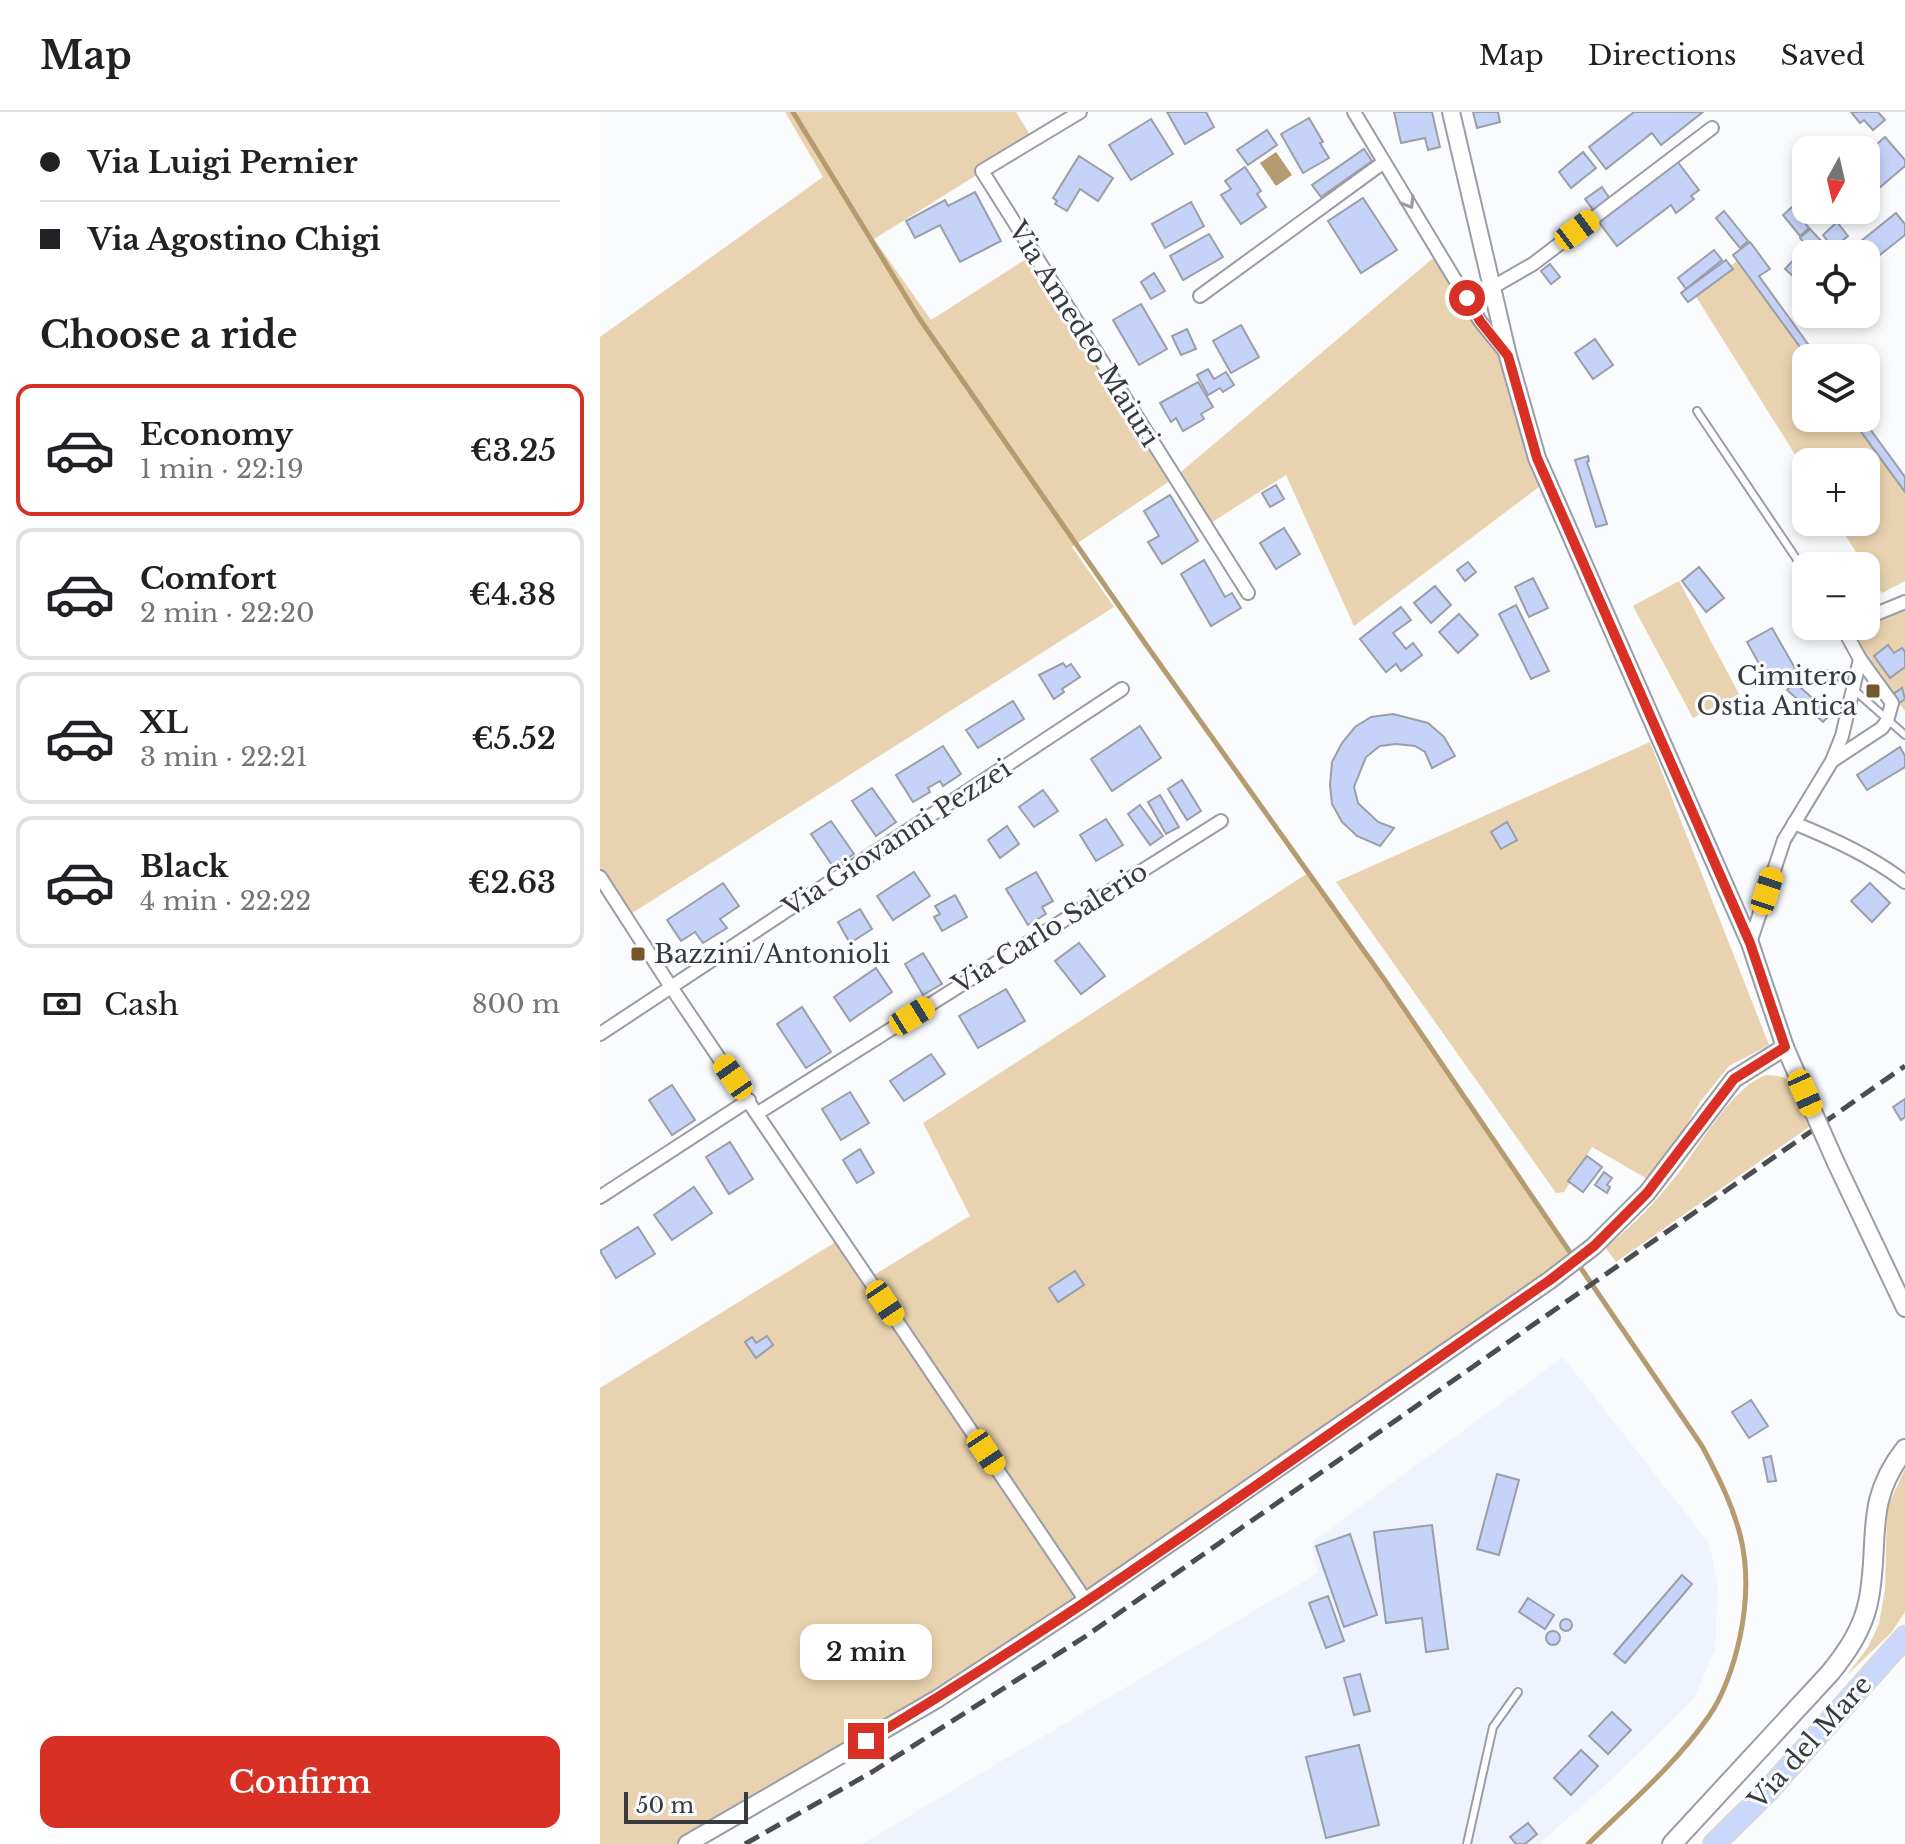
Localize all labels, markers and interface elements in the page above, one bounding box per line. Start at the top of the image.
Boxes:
text: Map [40,32,132,79]
text: Map [1479,38,1544,73]
text: Directions [1588,38,1737,73]
text: Saved [1781,38,1865,73]
north arrow [1792,136,1880,224]
map controls [1792,136,1880,640]
text: Via Luigi Pernier [88,144,358,181]
one-way arrow [1399,194,1415,209]
car [1551,206,1603,254]
street label: Via Amedeo Maiuri [1001,215,1166,453]
text: Via Agostino Chigi [88,221,381,258]
button: locate [1792,240,1880,328]
route start [1449,280,1485,316]
text: Choose a ride [40,313,297,358]
button: layers [1792,344,1880,432]
icon: car [44,414,116,486]
text: Economy [140,416,293,453]
text: €3.25 [470,432,556,469]
button: + [1792,448,1880,536]
text: 1 min · 22:19 [140,453,304,485]
button: − [1792,552,1880,640]
icon: car [44,558,116,630]
text: Comfort [140,560,277,597]
text: €4.38 [469,576,556,613]
text: 2 min · 22:20 [140,597,315,629]
place label: Cimitero Ostia Antica [1697,660,1858,722]
marker: Cimitero Ostia Antica [1864,682,1882,700]
icon: car [44,702,116,774]
text: XL [140,704,188,741]
text: €5.52 [471,720,556,757]
text: 3 min · 22:21 [140,741,308,773]
street label: Via Giovanni Pezzei [776,752,1017,924]
icon: car [44,846,116,918]
text: Black [140,848,228,885]
street label: Via Carlo Salerio [946,855,1153,1001]
text: €2.63 [468,864,556,901]
car [1748,864,1786,918]
text: 4 min · 22:22 [140,885,311,917]
place label: Bazzini/Antonioli [654,938,890,970]
marker: Bazzini/Antonioli [629,945,647,963]
icon: cash [40,982,84,1026]
text: Cash [104,986,179,1023]
text: 800 m [472,988,560,1020]
car [885,993,939,1039]
car [709,1050,757,1104]
car [1784,1066,1826,1120]
car [862,1276,908,1330]
car [963,1425,1009,1479]
callout: 2 min [800,1625,932,1681]
text: 2 min [826,1636,906,1668]
street label: Via del Mare [1741,1669,1878,1816]
route end [848,1723,884,1759]
button: Confirm [40,1736,560,1828]
scale bar [624,1788,748,1824]
text: 50 m [636,1792,694,1819]

